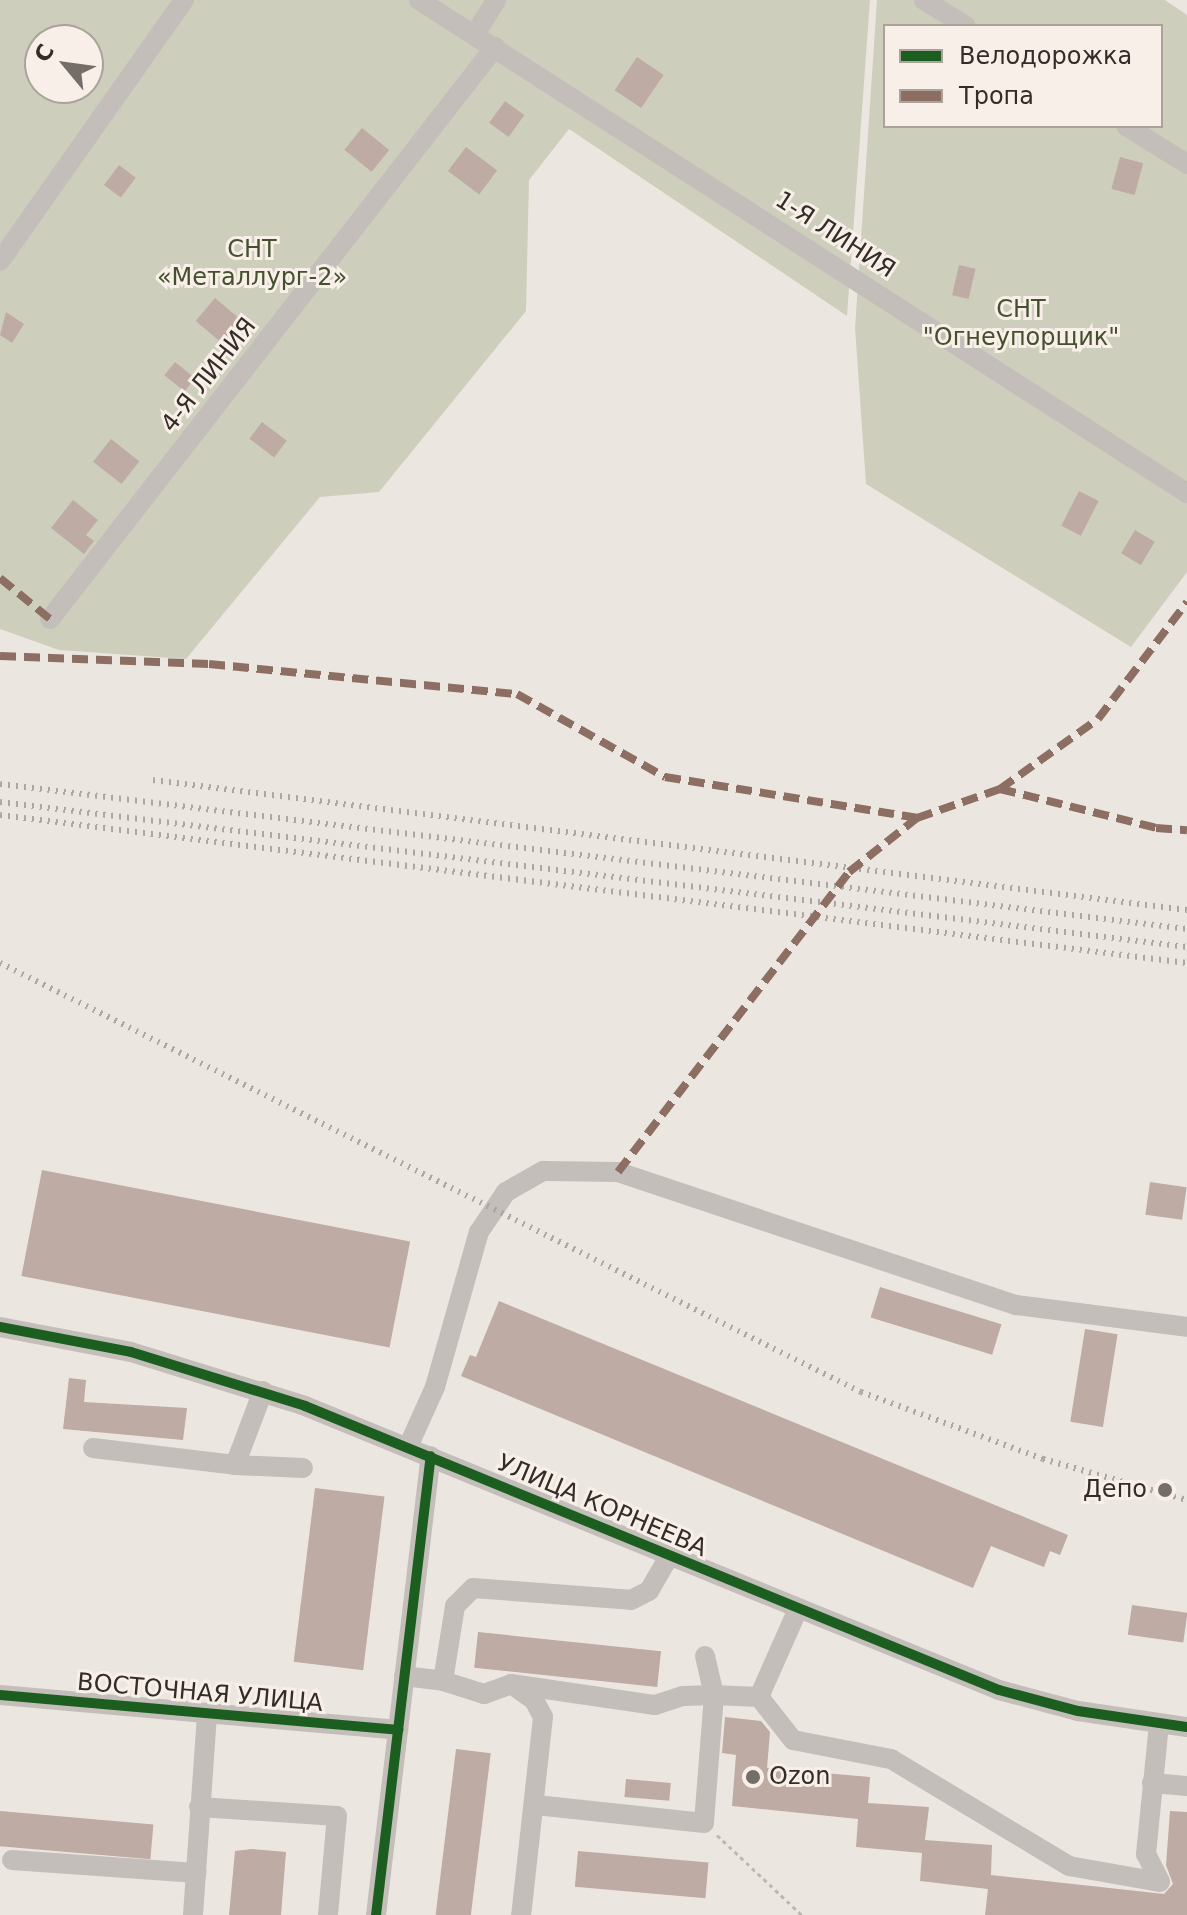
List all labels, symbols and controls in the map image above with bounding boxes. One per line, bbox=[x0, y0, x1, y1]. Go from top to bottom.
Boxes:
north arrow bbox=[24, 24, 104, 104]
legend bbox=[883, 24, 1163, 128]
text: С bbox=[29, 40, 59, 66]
text: Велодорожка bbox=[959, 42, 1132, 70]
text: Тропа bbox=[959, 82, 1034, 110]
street label: 1-Я ЛИНИЯ bbox=[770, 186, 900, 284]
park label: СНТ «Металлург-2» bbox=[157, 236, 347, 292]
park label: СНТ "Огнеупорщик" bbox=[923, 296, 1119, 352]
street label: 4-Я ЛИНИЯ bbox=[156, 312, 262, 438]
street label: УЛИЦА КОРНЕЕВА bbox=[493, 1449, 711, 1563]
place label: Депо bbox=[1083, 1476, 1147, 1504]
marker: Депо bbox=[1154, 1479, 1176, 1501]
street label: ВОСТОЧНАЯ УЛИЦА bbox=[76, 1668, 324, 1718]
place label: Ozon bbox=[769, 1763, 830, 1791]
marker: Ozon bbox=[744, 1768, 762, 1786]

